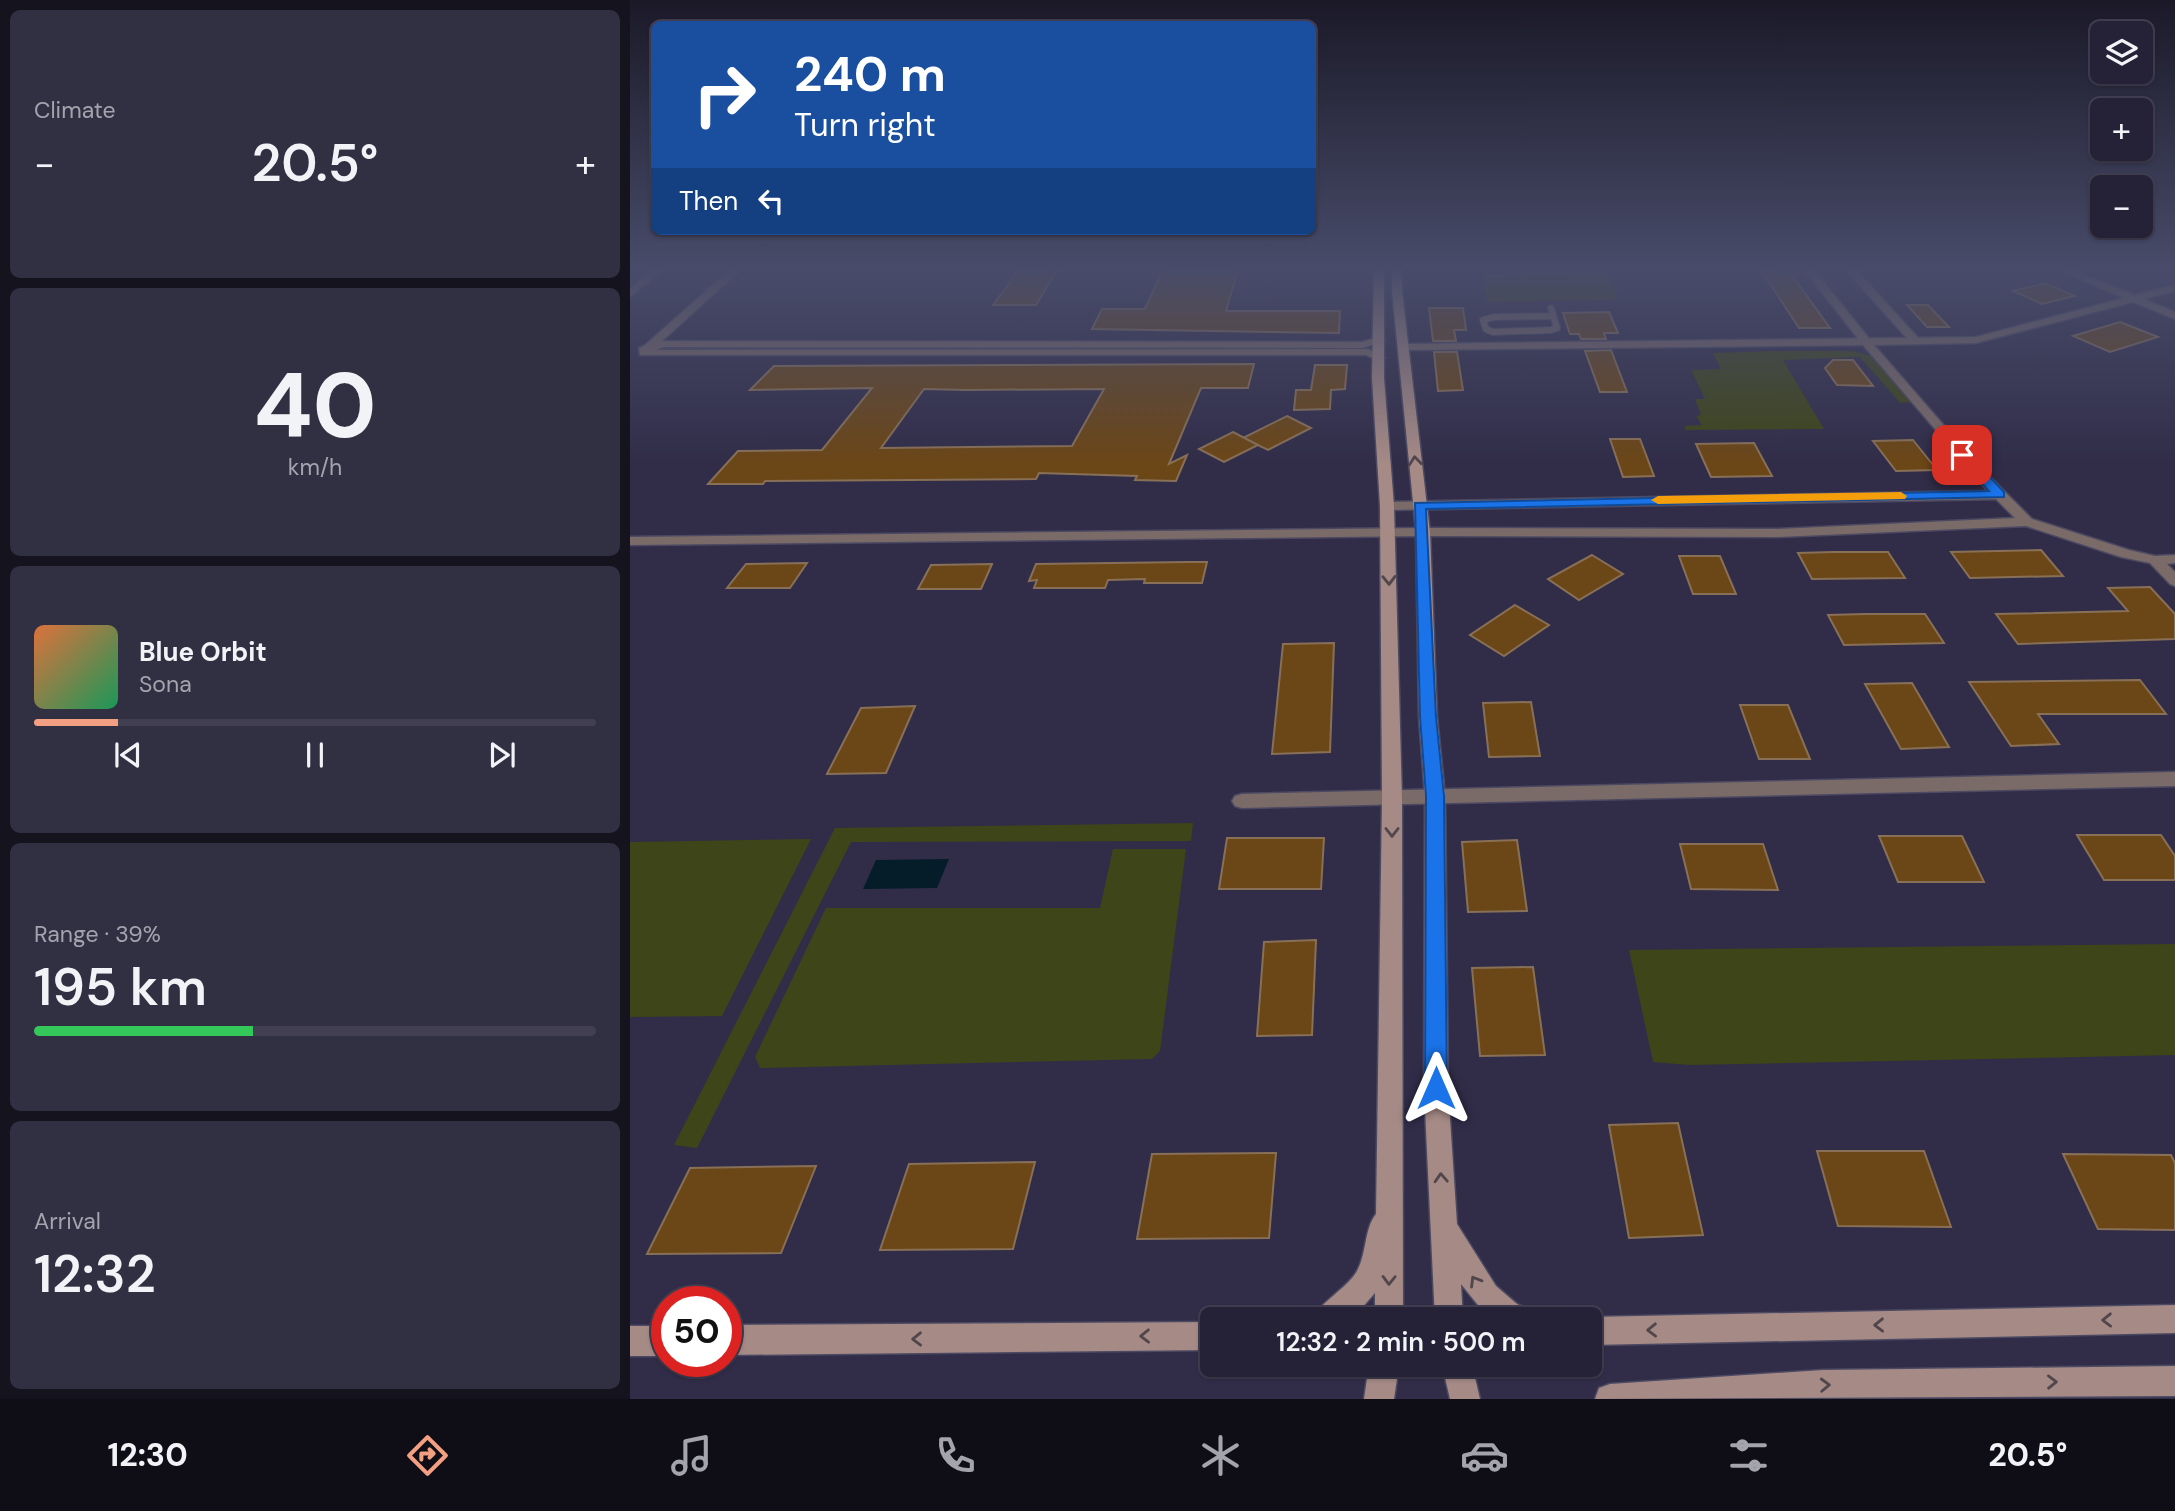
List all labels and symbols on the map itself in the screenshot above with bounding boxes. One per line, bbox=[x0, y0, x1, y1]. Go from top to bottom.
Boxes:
pin bbox=[1932, 425, 1992, 485]
one-way arrow bbox=[1408, 456, 1423, 467]
one-way arrow bbox=[1381, 575, 1397, 586]
one-way arrow bbox=[1384, 827, 1400, 838]
position arrow bbox=[1399, 1051, 1473, 1125]
one-way arrow bbox=[1434, 1172, 1449, 1183]
one-way arrow bbox=[1382, 1275, 1397, 1286]
one-way arrow bbox=[1470, 1275, 1483, 1288]
speed limit sign: 50 bbox=[651, 1286, 742, 1377]
one-way arrow bbox=[2101, 1312, 2112, 1328]
one-way arrow bbox=[1874, 1317, 1884, 1333]
one-way arrow bbox=[1646, 1322, 1657, 1337]
one-way arrow bbox=[1139, 1329, 1150, 1344]
one-way arrow bbox=[911, 1331, 922, 1346]
one-way arrow bbox=[2047, 1375, 2058, 1390]
one-way arrow bbox=[1820, 1377, 1831, 1393]

